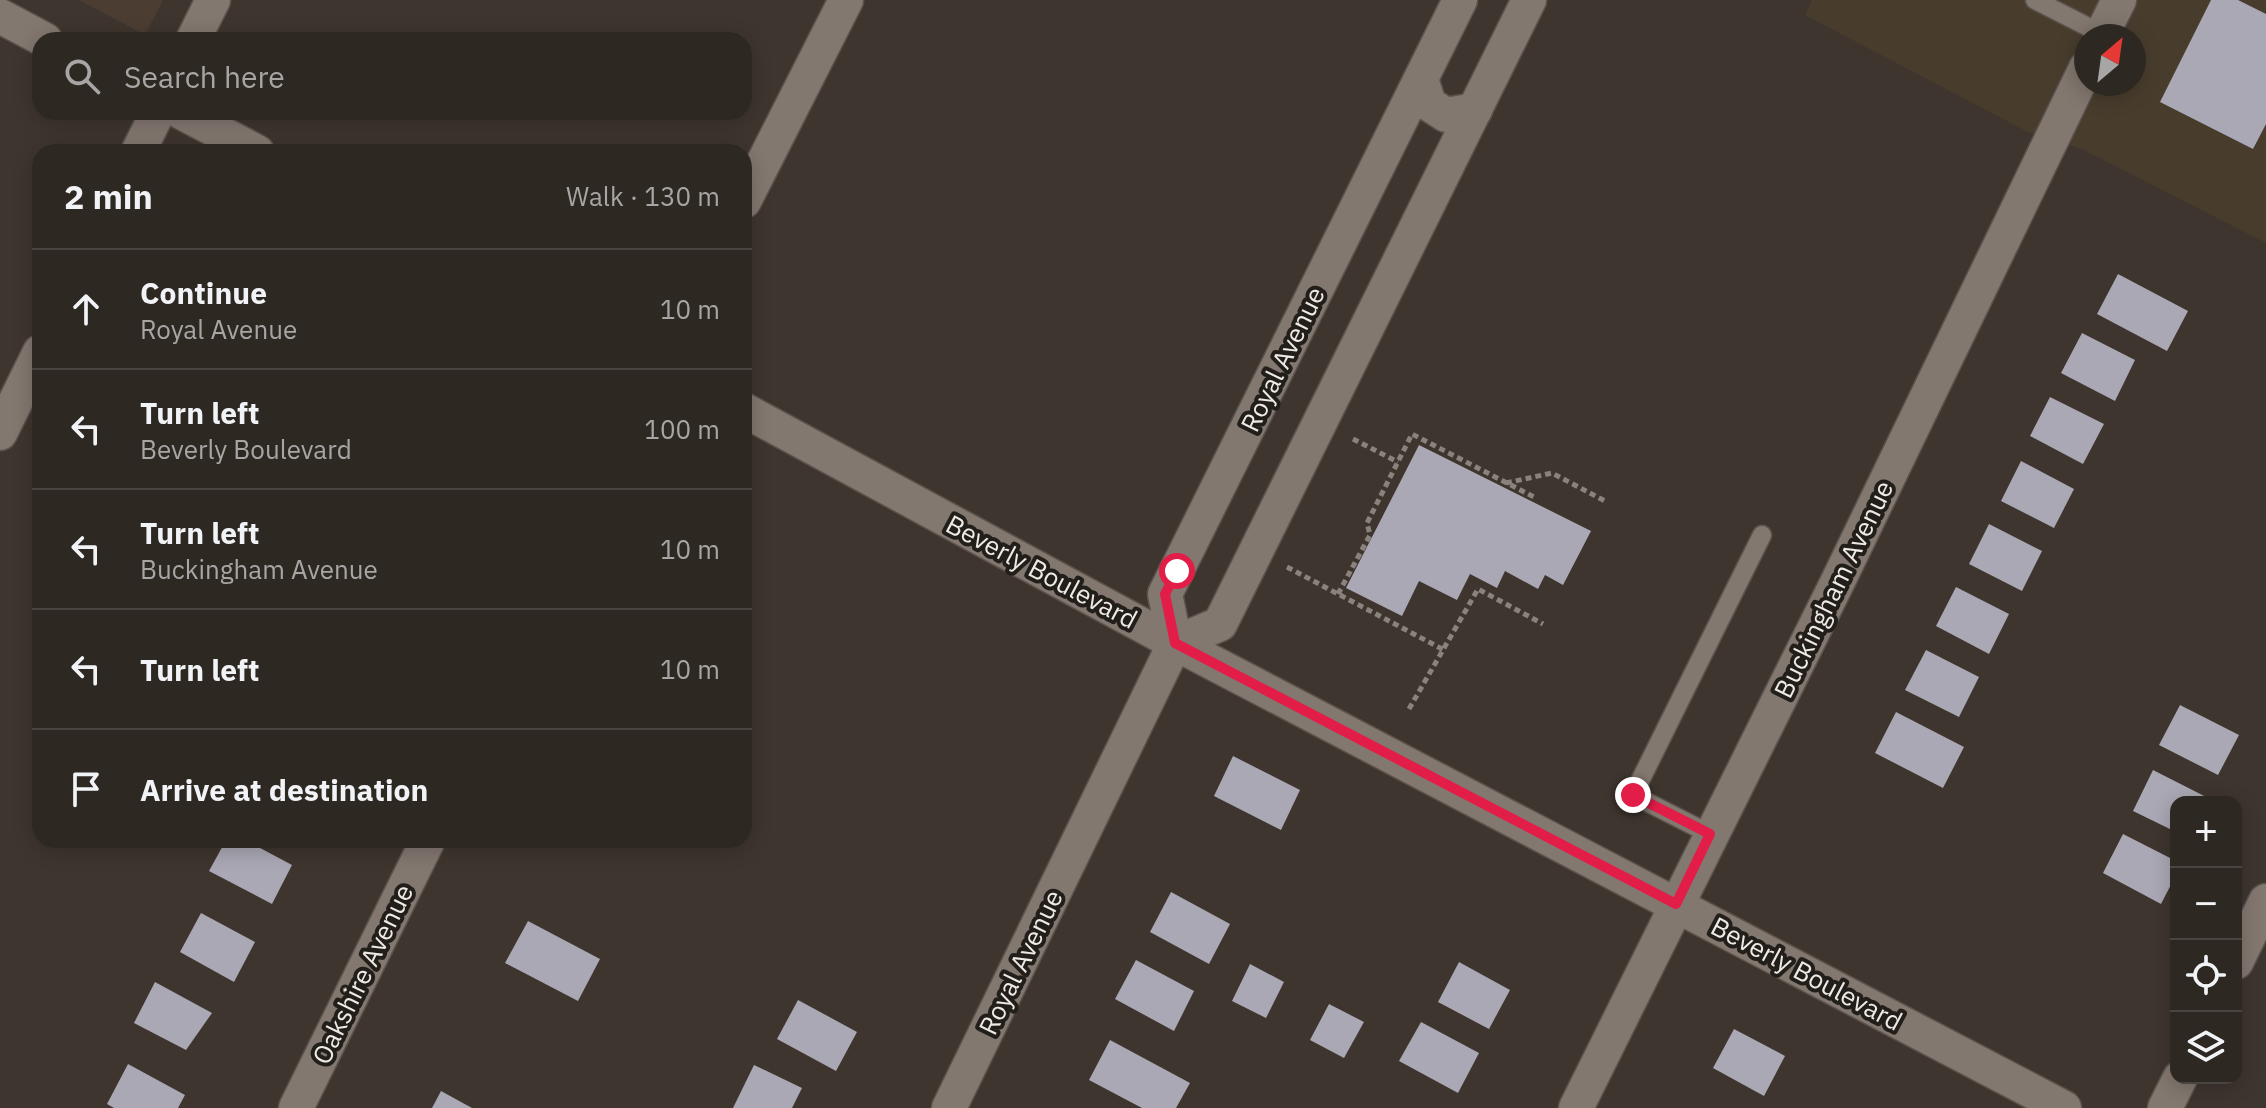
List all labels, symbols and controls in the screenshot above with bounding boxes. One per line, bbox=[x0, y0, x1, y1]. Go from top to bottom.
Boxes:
north arrow bbox=[2074, 24, 2146, 96]
search box bbox=[32, 32, 752, 120]
icon: search bbox=[60, 54, 104, 98]
text: Search here bbox=[124, 57, 285, 96]
text: 2 min bbox=[64, 174, 153, 218]
text: Walk · 130 m bbox=[566, 179, 720, 213]
text: Continue bbox=[140, 273, 267, 312]
street label: Royal Avenue bbox=[1232, 281, 1332, 437]
icon: ahead bbox=[64, 287, 108, 331]
text: 10 m bbox=[660, 292, 720, 326]
text: Royal Avenue bbox=[140, 312, 297, 346]
text: Turn left bbox=[140, 393, 259, 432]
icon: left bbox=[64, 407, 108, 451]
text: 100 m bbox=[644, 412, 720, 446]
text: Beverly Boulevard bbox=[140, 432, 352, 466]
street label: Buckingham Avenue bbox=[1766, 475, 1900, 703]
street label: Beverly Boulevard bbox=[941, 506, 1143, 636]
text: Turn left bbox=[140, 513, 259, 552]
icon: left bbox=[64, 527, 108, 571]
text: 10 m bbox=[660, 532, 720, 566]
text: Buckingham Avenue bbox=[140, 552, 378, 586]
route start bbox=[1159, 553, 1195, 589]
icon: left bbox=[64, 647, 108, 691]
text: Turn left bbox=[140, 650, 259, 689]
text: 10 m bbox=[660, 652, 720, 686]
icon: arrive bbox=[64, 767, 108, 811]
text: Arrive at destination bbox=[140, 770, 428, 809]
route end bbox=[1615, 777, 1651, 813]
map controls bbox=[2170, 796, 2242, 1084]
button: + bbox=[2170, 796, 2242, 868]
button: − bbox=[2170, 868, 2242, 940]
street label: Oakshire Avenue bbox=[304, 878, 420, 1070]
street label: Royal Avenue bbox=[970, 884, 1070, 1040]
street label: Beverly Boulevard bbox=[1706, 908, 1908, 1038]
button: locate bbox=[2170, 940, 2242, 1012]
button: layers bbox=[2170, 1012, 2242, 1084]

